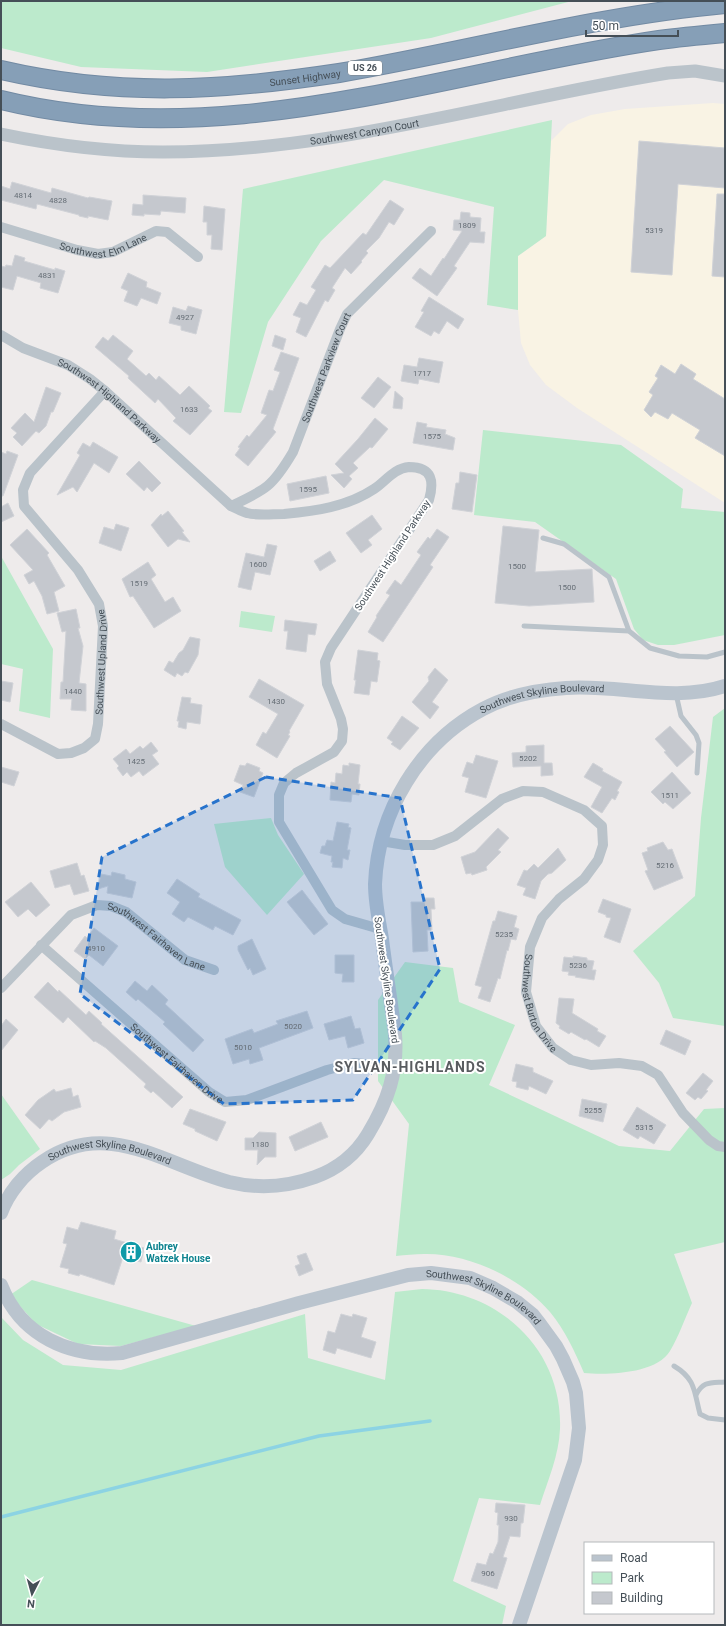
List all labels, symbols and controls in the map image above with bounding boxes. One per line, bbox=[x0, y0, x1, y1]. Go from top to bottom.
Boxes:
scale bar bbox=[586, 12, 678, 38]
text: 50 m bbox=[592, 19, 619, 33]
road number: US 26 bbox=[348, 61, 382, 75]
street label: Sunset Highway bbox=[269, 68, 342, 88]
street label: Southwest Canyon Court bbox=[309, 117, 420, 147]
house number: 4814 bbox=[14, 191, 32, 200]
house number: 4828 bbox=[49, 196, 67, 205]
house number: 1809 bbox=[458, 221, 476, 230]
house number: 5319 bbox=[645, 226, 663, 235]
street label: Southwest Elm Lane bbox=[58, 231, 148, 260]
house number: 4831 bbox=[38, 271, 56, 280]
street label: Southwest Parkview Court bbox=[300, 311, 353, 424]
house number: 4927 bbox=[176, 313, 194, 322]
street label: Southwest Highland Parkway bbox=[56, 357, 163, 445]
house number: 1717 bbox=[413, 369, 431, 378]
house number: 1633 bbox=[180, 405, 198, 414]
house number: 1575 bbox=[423, 432, 441, 441]
house number: 1595 bbox=[299, 485, 317, 494]
street label: Southwest Highland Parkway bbox=[353, 498, 432, 613]
house number: 1600 bbox=[249, 560, 267, 569]
house number: 1500 bbox=[508, 562, 526, 571]
house number: 1519 bbox=[130, 579, 148, 588]
house number: 1500 bbox=[558, 583, 576, 592]
street label: Southwest Upland Drive bbox=[93, 608, 109, 715]
street label: Southwest Skyline Boulevard bbox=[478, 682, 605, 716]
house number: 1440 bbox=[64, 687, 82, 696]
house number: 1430 bbox=[267, 697, 285, 706]
house number: 5202 bbox=[519, 754, 537, 763]
house number: 1425 bbox=[127, 757, 145, 766]
house number: 1511 bbox=[661, 791, 679, 800]
house number: 5216 bbox=[656, 861, 674, 870]
street label: Southwest Fairhaven Lane bbox=[107, 901, 207, 973]
street label: Southwest Skyline Boulevard bbox=[372, 916, 401, 1044]
house number: 5235 bbox=[495, 930, 513, 939]
house number: 4910 bbox=[87, 944, 105, 953]
street label: Southwest Burton Drive bbox=[520, 954, 558, 1055]
house number: 5236 bbox=[569, 961, 587, 970]
street label: Southwest Fairhaven Drive bbox=[128, 1021, 225, 1105]
house number: 5020 bbox=[284, 1022, 302, 1031]
house number: 5010 bbox=[234, 1043, 252, 1052]
district label: SYLVAN-HIGHLANDS bbox=[334, 1059, 486, 1075]
house number: 5255 bbox=[584, 1106, 602, 1115]
house number: 5315 bbox=[635, 1123, 653, 1132]
street label: Southwest Skyline Boulevard bbox=[46, 1138, 173, 1167]
house number: 1180 bbox=[251, 1140, 269, 1149]
building icon: Aubrey Watzek House bbox=[118, 1239, 144, 1265]
place label: Aubrey Watzek House bbox=[146, 1241, 211, 1264]
street label: Southwest Skyline Boulevard bbox=[426, 1268, 543, 1327]
house number: 930 bbox=[504, 1514, 518, 1523]
legend bbox=[584, 1542, 714, 1614]
text: Road bbox=[620, 1551, 648, 1565]
house number: 906 bbox=[481, 1569, 495, 1578]
text: Park bbox=[620, 1571, 645, 1585]
north arrow bbox=[12, 1574, 52, 1614]
text: Building bbox=[620, 1591, 663, 1605]
text: N bbox=[26, 1597, 36, 1610]

